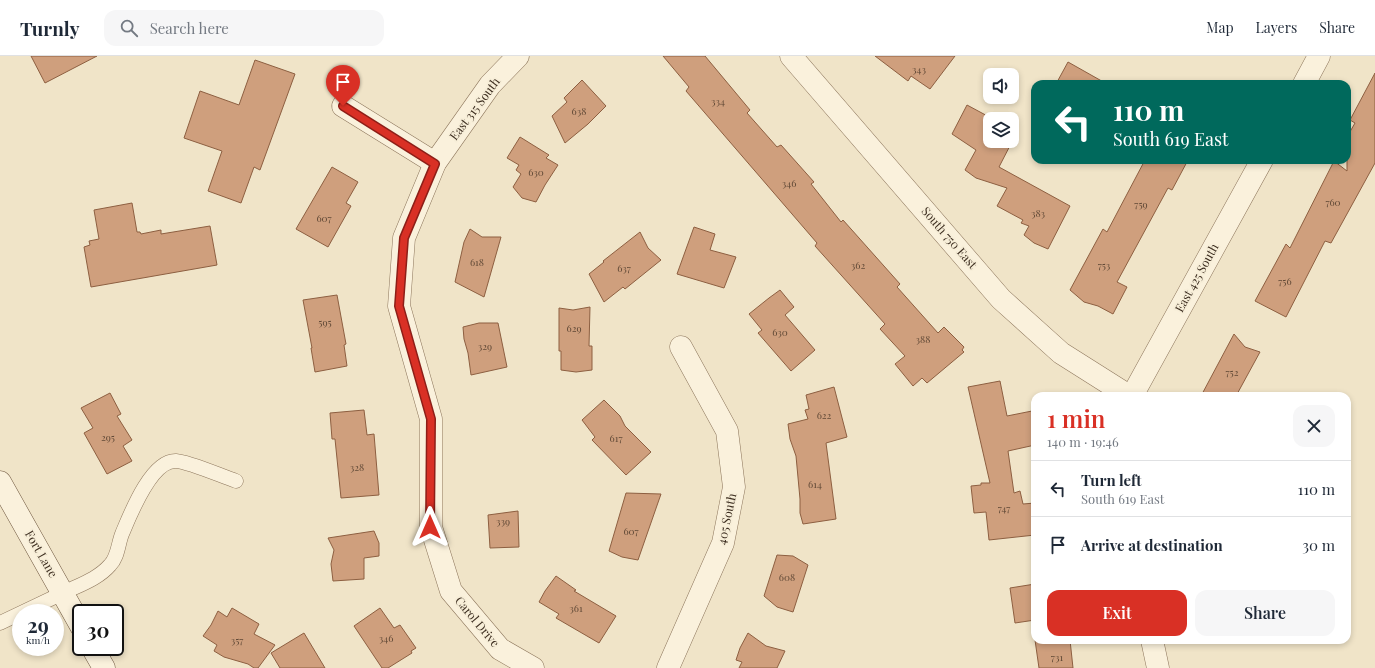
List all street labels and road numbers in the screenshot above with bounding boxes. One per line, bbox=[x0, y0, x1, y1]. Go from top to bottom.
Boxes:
street label: East 315 South bbox=[445, 74, 503, 143]
street label: South 750 East bbox=[918, 203, 982, 272]
street label: East 425 South bbox=[1171, 240, 1222, 315]
street label: 405 South bbox=[713, 492, 739, 546]
street label: Fort Lane bbox=[22, 527, 62, 580]
street label: Carol Drive bbox=[452, 593, 504, 650]

